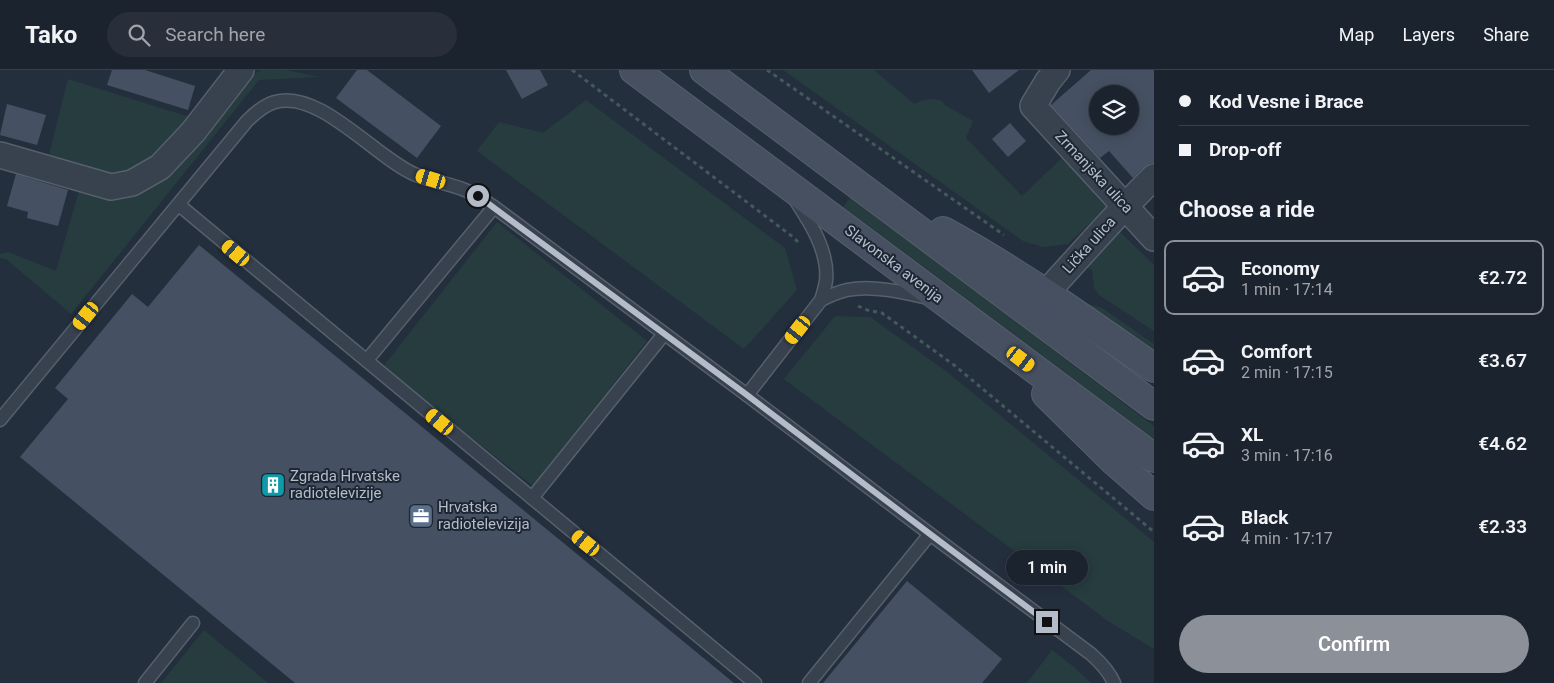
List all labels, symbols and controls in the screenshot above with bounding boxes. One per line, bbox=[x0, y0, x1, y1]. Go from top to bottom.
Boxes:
search box bbox=[107, 12, 457, 57]
text: Tako bbox=[25, 21, 77, 49]
icon: search bbox=[125, 21, 153, 49]
text: Search here bbox=[165, 23, 265, 46]
text: Map bbox=[1339, 24, 1374, 45]
text: Layers bbox=[1402, 24, 1455, 45]
text: Share bbox=[1483, 24, 1529, 45]
map controls bbox=[1089, 85, 1139, 135]
button: layers bbox=[1089, 85, 1139, 135]
text: Kod Vesne i Brace bbox=[1209, 90, 1363, 113]
street label: Zrmanjska ulica bbox=[1051, 127, 1137, 217]
text: Drop-off bbox=[1209, 138, 1281, 161]
car bbox=[414, 167, 447, 191]
route start bbox=[467, 185, 489, 207]
text: Choose a ride bbox=[1179, 197, 1315, 222]
street label: Lička ulica bbox=[1059, 213, 1119, 277]
street label: Slavonska avenija bbox=[841, 221, 947, 307]
car bbox=[219, 238, 252, 268]
icon: car bbox=[1181, 255, 1226, 300]
text: Economy bbox=[1241, 257, 1320, 280]
text: €2.72 bbox=[1478, 266, 1527, 289]
text: 1 min · 17:14 bbox=[1241, 280, 1333, 299]
car bbox=[70, 300, 101, 332]
car bbox=[782, 314, 813, 346]
icon: car bbox=[1181, 338, 1226, 383]
text: Comfort bbox=[1241, 340, 1312, 363]
car bbox=[1004, 344, 1037, 374]
text: €3.67 bbox=[1478, 349, 1527, 372]
text: 2 min · 17:15 bbox=[1241, 363, 1333, 382]
car bbox=[423, 407, 456, 437]
icon: car bbox=[1181, 421, 1226, 466]
text: XL bbox=[1241, 423, 1263, 446]
text: €4.62 bbox=[1478, 432, 1527, 455]
text: 3 min · 17:16 bbox=[1241, 446, 1333, 465]
place label: Zgrada Hrvatske radiotelevizije bbox=[290, 467, 400, 502]
building icon: Zgrada Hrvatske radiotelevizije bbox=[260, 472, 286, 498]
place label: Hrvatska radiotelevizija bbox=[438, 498, 530, 533]
office icon: Hrvatska radiotelevizija bbox=[408, 503, 434, 529]
icon: car bbox=[1181, 504, 1226, 549]
text: Black bbox=[1241, 506, 1288, 529]
text: €2.33 bbox=[1478, 515, 1527, 538]
car bbox=[569, 528, 602, 558]
text: 4 min · 17:17 bbox=[1241, 529, 1333, 548]
callout: 1 min bbox=[1006, 550, 1088, 584]
text: 1 min bbox=[1027, 558, 1067, 577]
route end bbox=[1036, 611, 1058, 633]
button: Confirm bbox=[1179, 615, 1529, 673]

